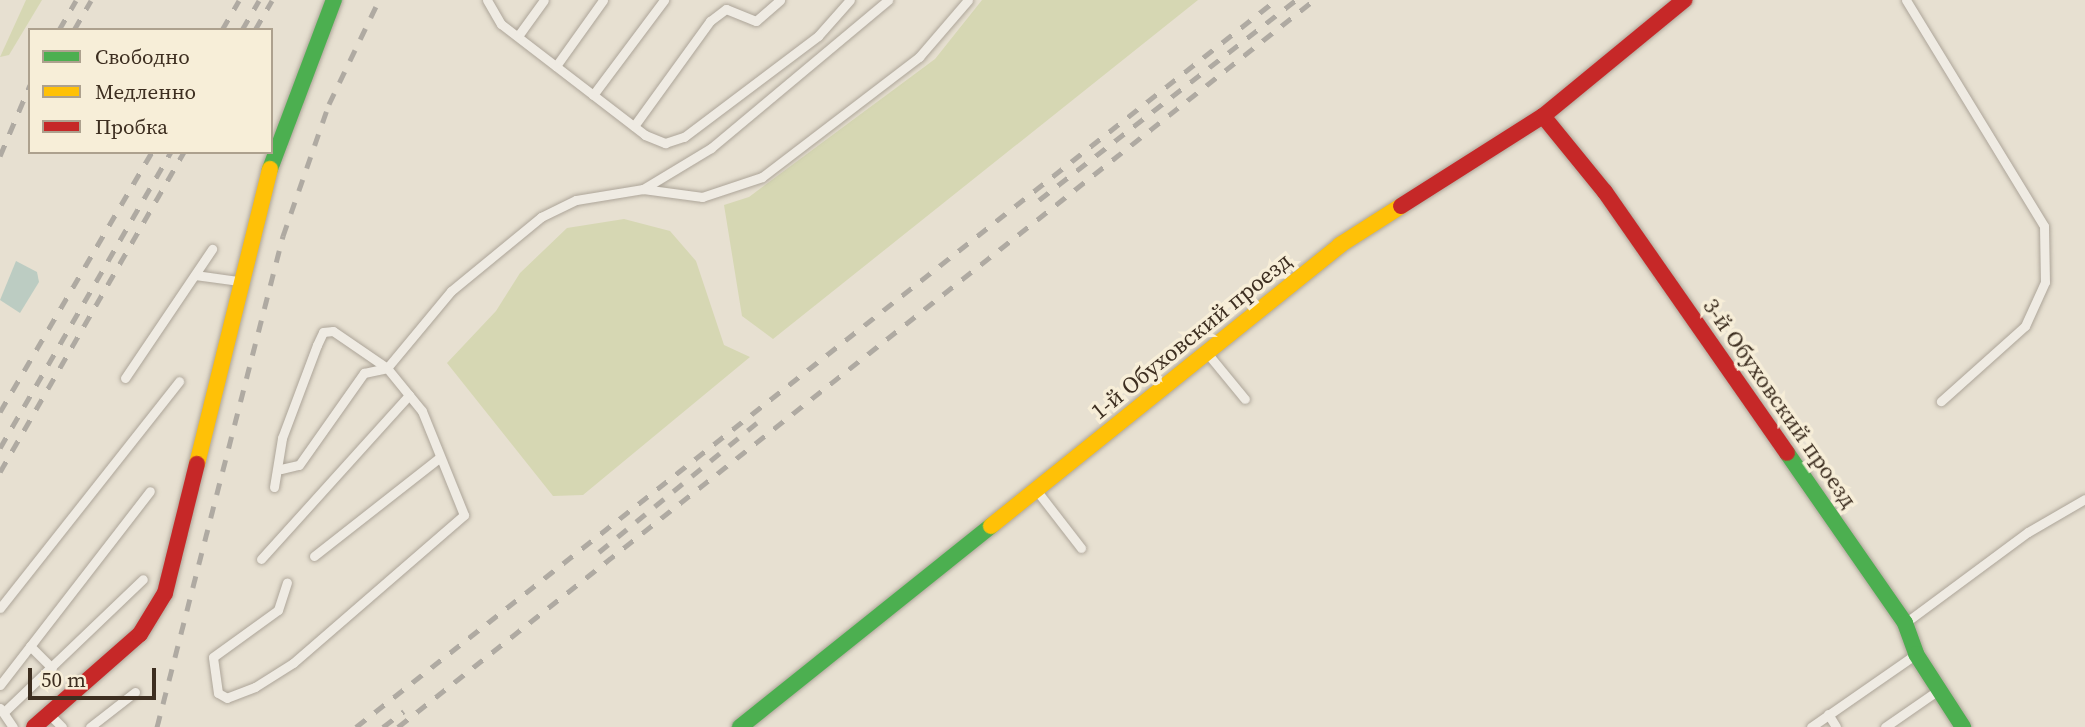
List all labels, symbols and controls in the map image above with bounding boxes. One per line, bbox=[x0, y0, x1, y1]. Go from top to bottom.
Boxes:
legend bbox=[28, 28, 273, 154]
text: Свободно bbox=[95, 42, 190, 71]
text: Медленно bbox=[95, 77, 196, 106]
text: Пробка bbox=[95, 112, 168, 141]
street label: 1-й Обуховский проезд bbox=[1085, 247, 1297, 425]
street label: 3-й Обуховский проезд bbox=[1697, 293, 1863, 513]
scale bar bbox=[32, 654, 159, 698]
text: 50 m bbox=[41, 665, 86, 694]

